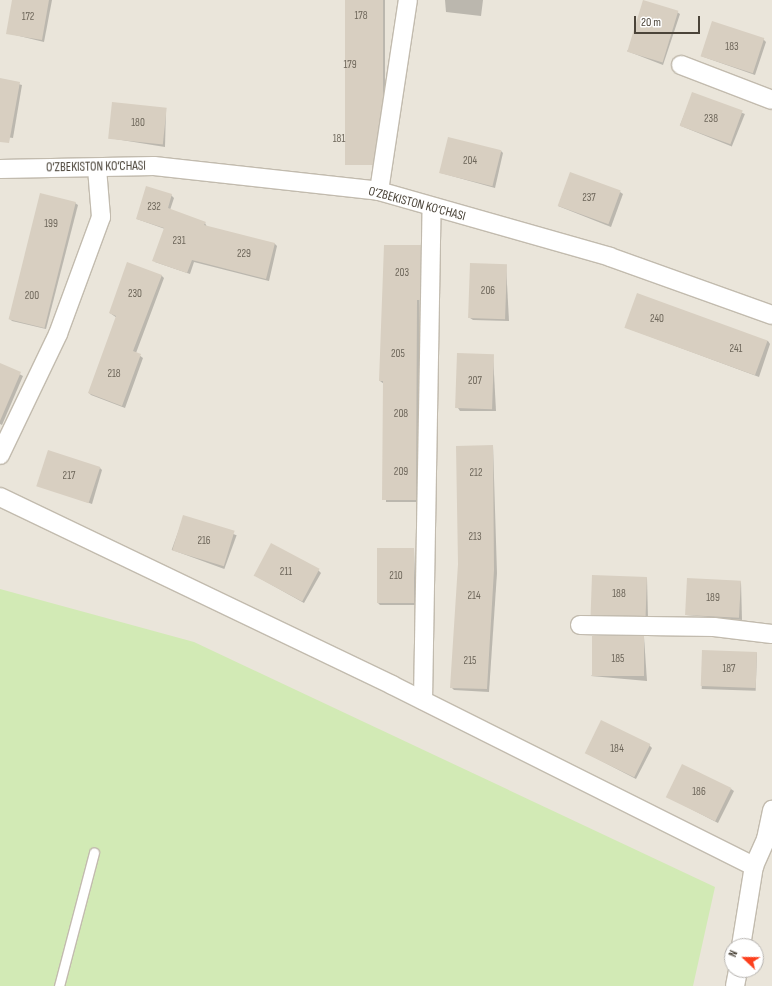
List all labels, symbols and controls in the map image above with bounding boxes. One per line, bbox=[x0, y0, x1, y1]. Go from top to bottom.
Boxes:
scale bar bbox=[636, 8, 702, 34]
house number: 178 bbox=[354, 9, 368, 23]
house number: 172 bbox=[22, 10, 34, 24]
text: 20 m bbox=[641, 15, 661, 30]
house number: 183 bbox=[725, 40, 739, 54]
house number: 179 bbox=[343, 58, 357, 72]
house number: 238 bbox=[704, 112, 718, 126]
house number: 180 bbox=[131, 116, 145, 130]
house number: 181 bbox=[333, 132, 345, 146]
house number: 204 bbox=[463, 154, 477, 168]
street label: O‘ZBEKISTON KO‘CHASI bbox=[46, 158, 146, 176]
street label: O‘ZBEKISTON KO‘CHASI bbox=[367, 184, 467, 224]
house number: 237 bbox=[582, 191, 596, 205]
house number: 232 bbox=[147, 200, 161, 214]
house number: 199 bbox=[44, 217, 58, 231]
house number: 231 bbox=[172, 234, 186, 248]
house number: 229 bbox=[237, 247, 251, 261]
house number: 203 bbox=[395, 266, 409, 280]
house number: 206 bbox=[481, 284, 495, 298]
house number: 230 bbox=[128, 287, 142, 301]
house number: 200 bbox=[25, 289, 39, 303]
house number: 240 bbox=[650, 312, 664, 326]
house number: 241 bbox=[730, 342, 742, 356]
house number: 205 bbox=[391, 347, 405, 361]
house number: 218 bbox=[107, 367, 121, 381]
house number: 207 bbox=[468, 374, 482, 388]
house number: 208 bbox=[394, 407, 408, 421]
house number: 209 bbox=[394, 465, 408, 479]
house number: 212 bbox=[469, 466, 483, 480]
house number: 217 bbox=[63, 469, 75, 483]
house number: 213 bbox=[468, 530, 482, 544]
house number: 216 bbox=[197, 534, 211, 548]
house number: 211 bbox=[280, 565, 292, 579]
house number: 210 bbox=[389, 569, 403, 583]
house number: 188 bbox=[612, 587, 626, 601]
house number: 214 bbox=[467, 589, 481, 603]
house number: 189 bbox=[706, 591, 720, 605]
house number: 185 bbox=[611, 652, 625, 666]
house number: 215 bbox=[464, 654, 476, 668]
house number: 187 bbox=[722, 662, 736, 676]
house number: 184 bbox=[610, 742, 624, 756]
house number: 186 bbox=[692, 785, 706, 799]
north arrow bbox=[724, 938, 764, 978]
text: N bbox=[726, 949, 740, 959]

